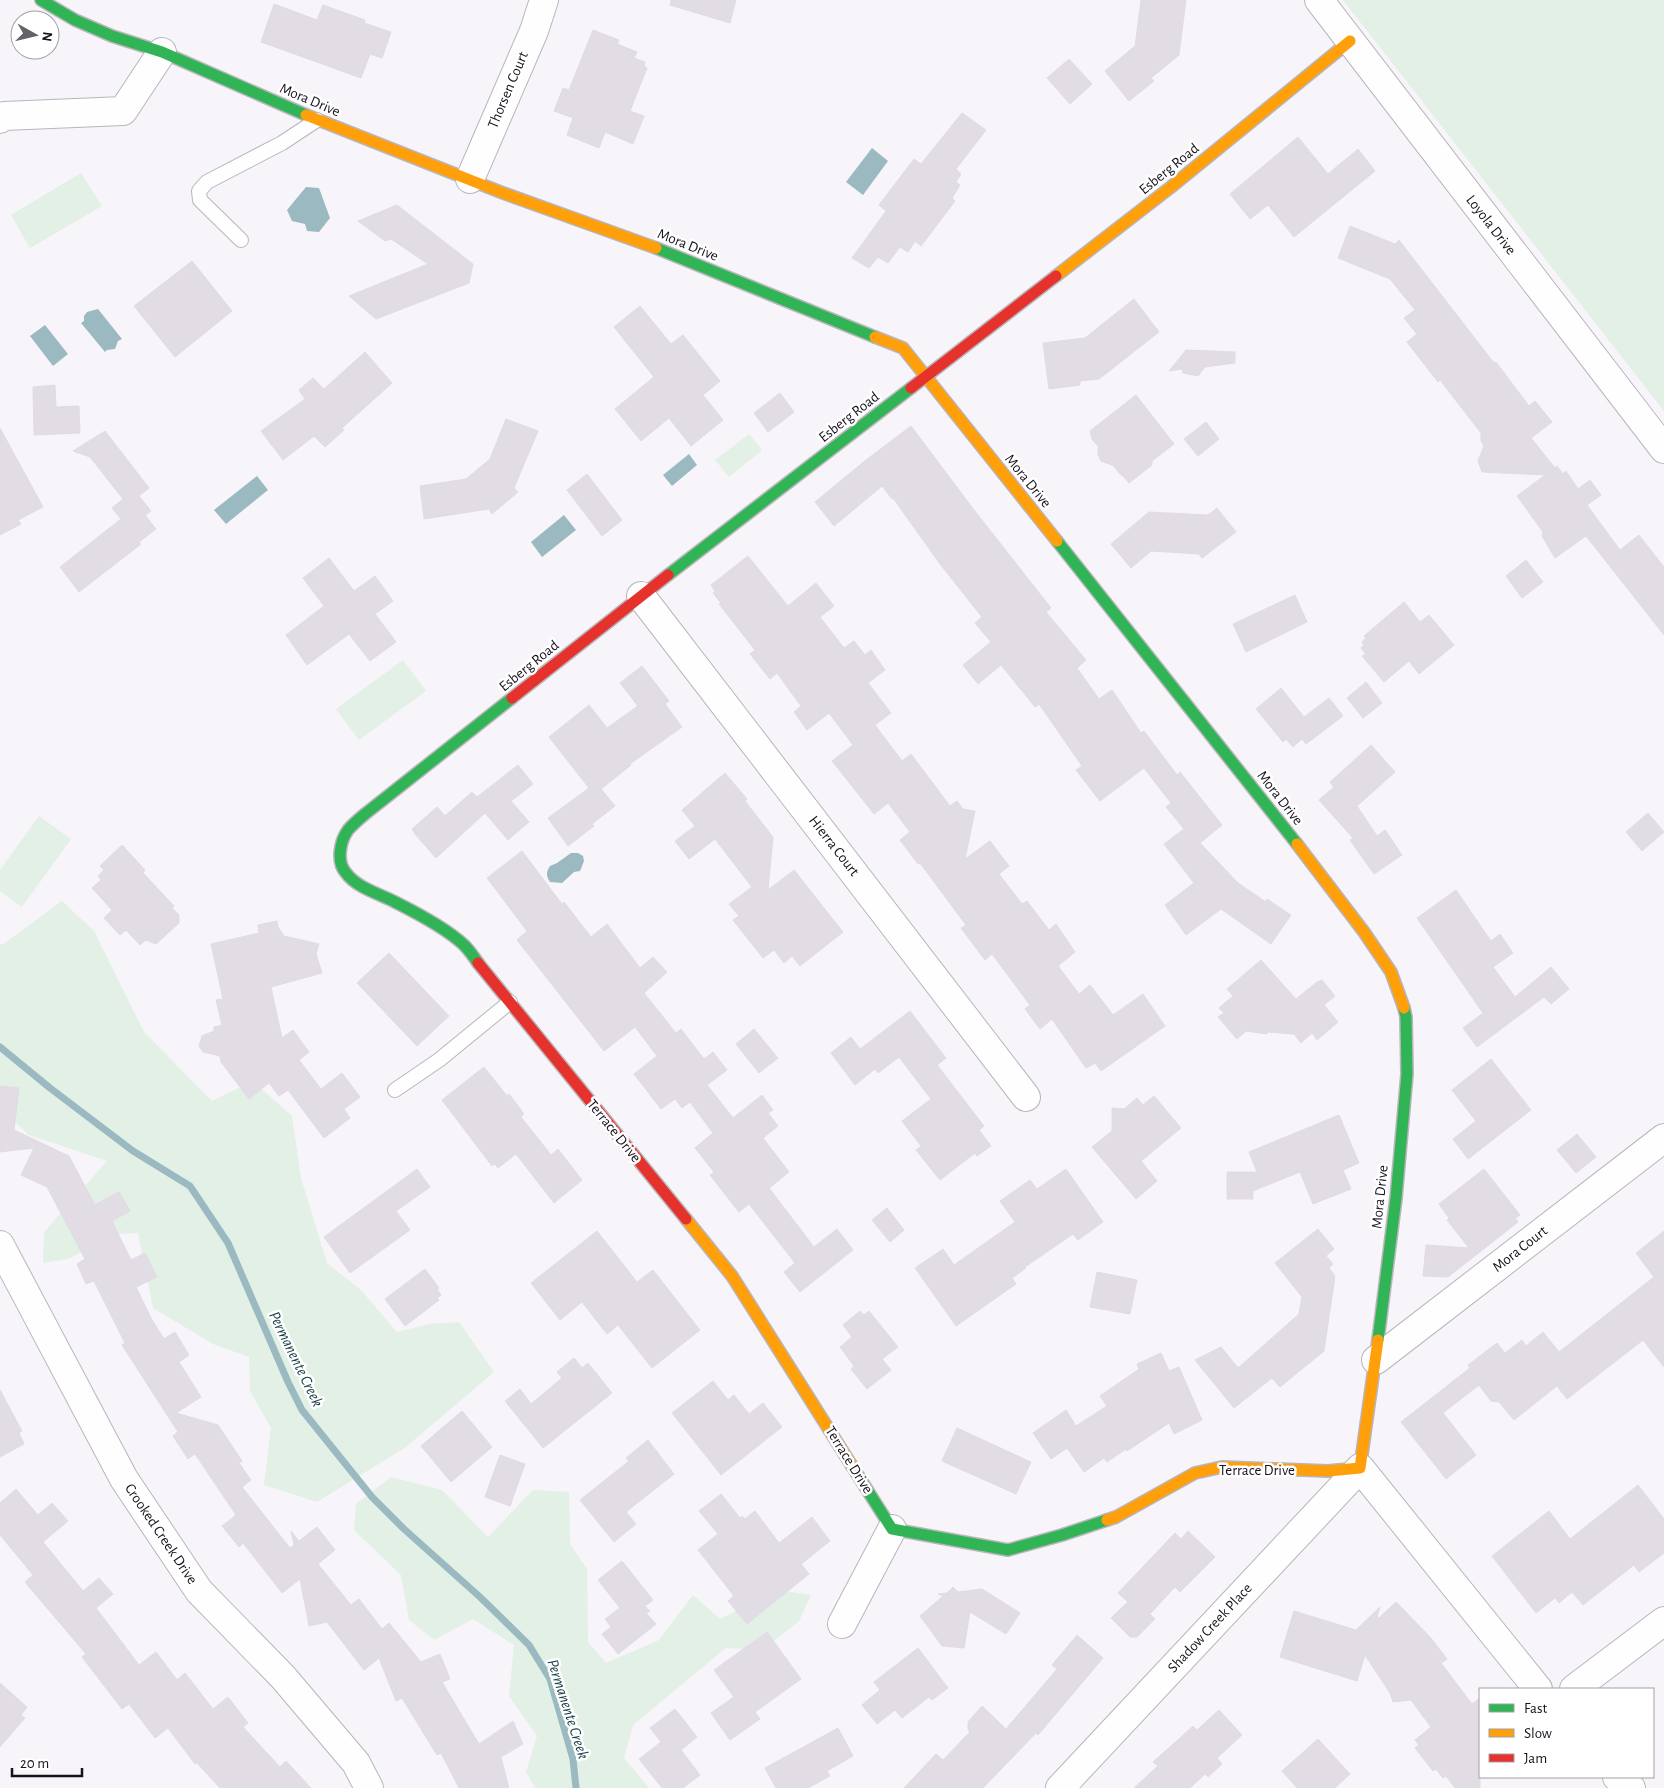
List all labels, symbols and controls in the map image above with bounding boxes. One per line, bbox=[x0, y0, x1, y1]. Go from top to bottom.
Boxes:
north arrow bbox=[10, 10, 60, 60]
text: N bbox=[39, 31, 54, 42]
street label: Thorsen Court bbox=[485, 49, 531, 131]
street label: Mora Drive bbox=[278, 81, 342, 119]
street label: Esberg Road bbox=[1136, 140, 1202, 197]
street label: Loyola Drive bbox=[1463, 192, 1519, 258]
street label: Mora Drive bbox=[655, 226, 721, 264]
street label: Esberg Road bbox=[816, 389, 882, 445]
street label: Mora Drive bbox=[1002, 451, 1054, 511]
street label: Esberg Road bbox=[496, 637, 562, 694]
street label: Mora Drive bbox=[1254, 768, 1306, 828]
street label: Hierra Court bbox=[806, 813, 862, 879]
street label: Terrace Drive bbox=[584, 1097, 644, 1165]
street label: Mora Drive bbox=[1369, 1164, 1391, 1230]
street label: Mora Court bbox=[1490, 1223, 1550, 1275]
water label: Permanente Creek bbox=[266, 1309, 326, 1409]
street label: Terrace Drive bbox=[822, 1424, 876, 1496]
street label: Terrace Drive bbox=[1219, 1463, 1295, 1478]
street label: Crooked Creek Drive bbox=[122, 1481, 200, 1587]
street label: Shadow Creek Place bbox=[1165, 1581, 1255, 1675]
water label: Permanente Creek bbox=[544, 1657, 592, 1761]
legend bbox=[1479, 1688, 1654, 1778]
text: Fast bbox=[1524, 1701, 1548, 1716]
text: Slow bbox=[1524, 1726, 1552, 1741]
scale bar bbox=[12, 1746, 82, 1778]
text: Jam bbox=[1524, 1751, 1547, 1766]
text: 20 m bbox=[20, 1756, 49, 1771]

